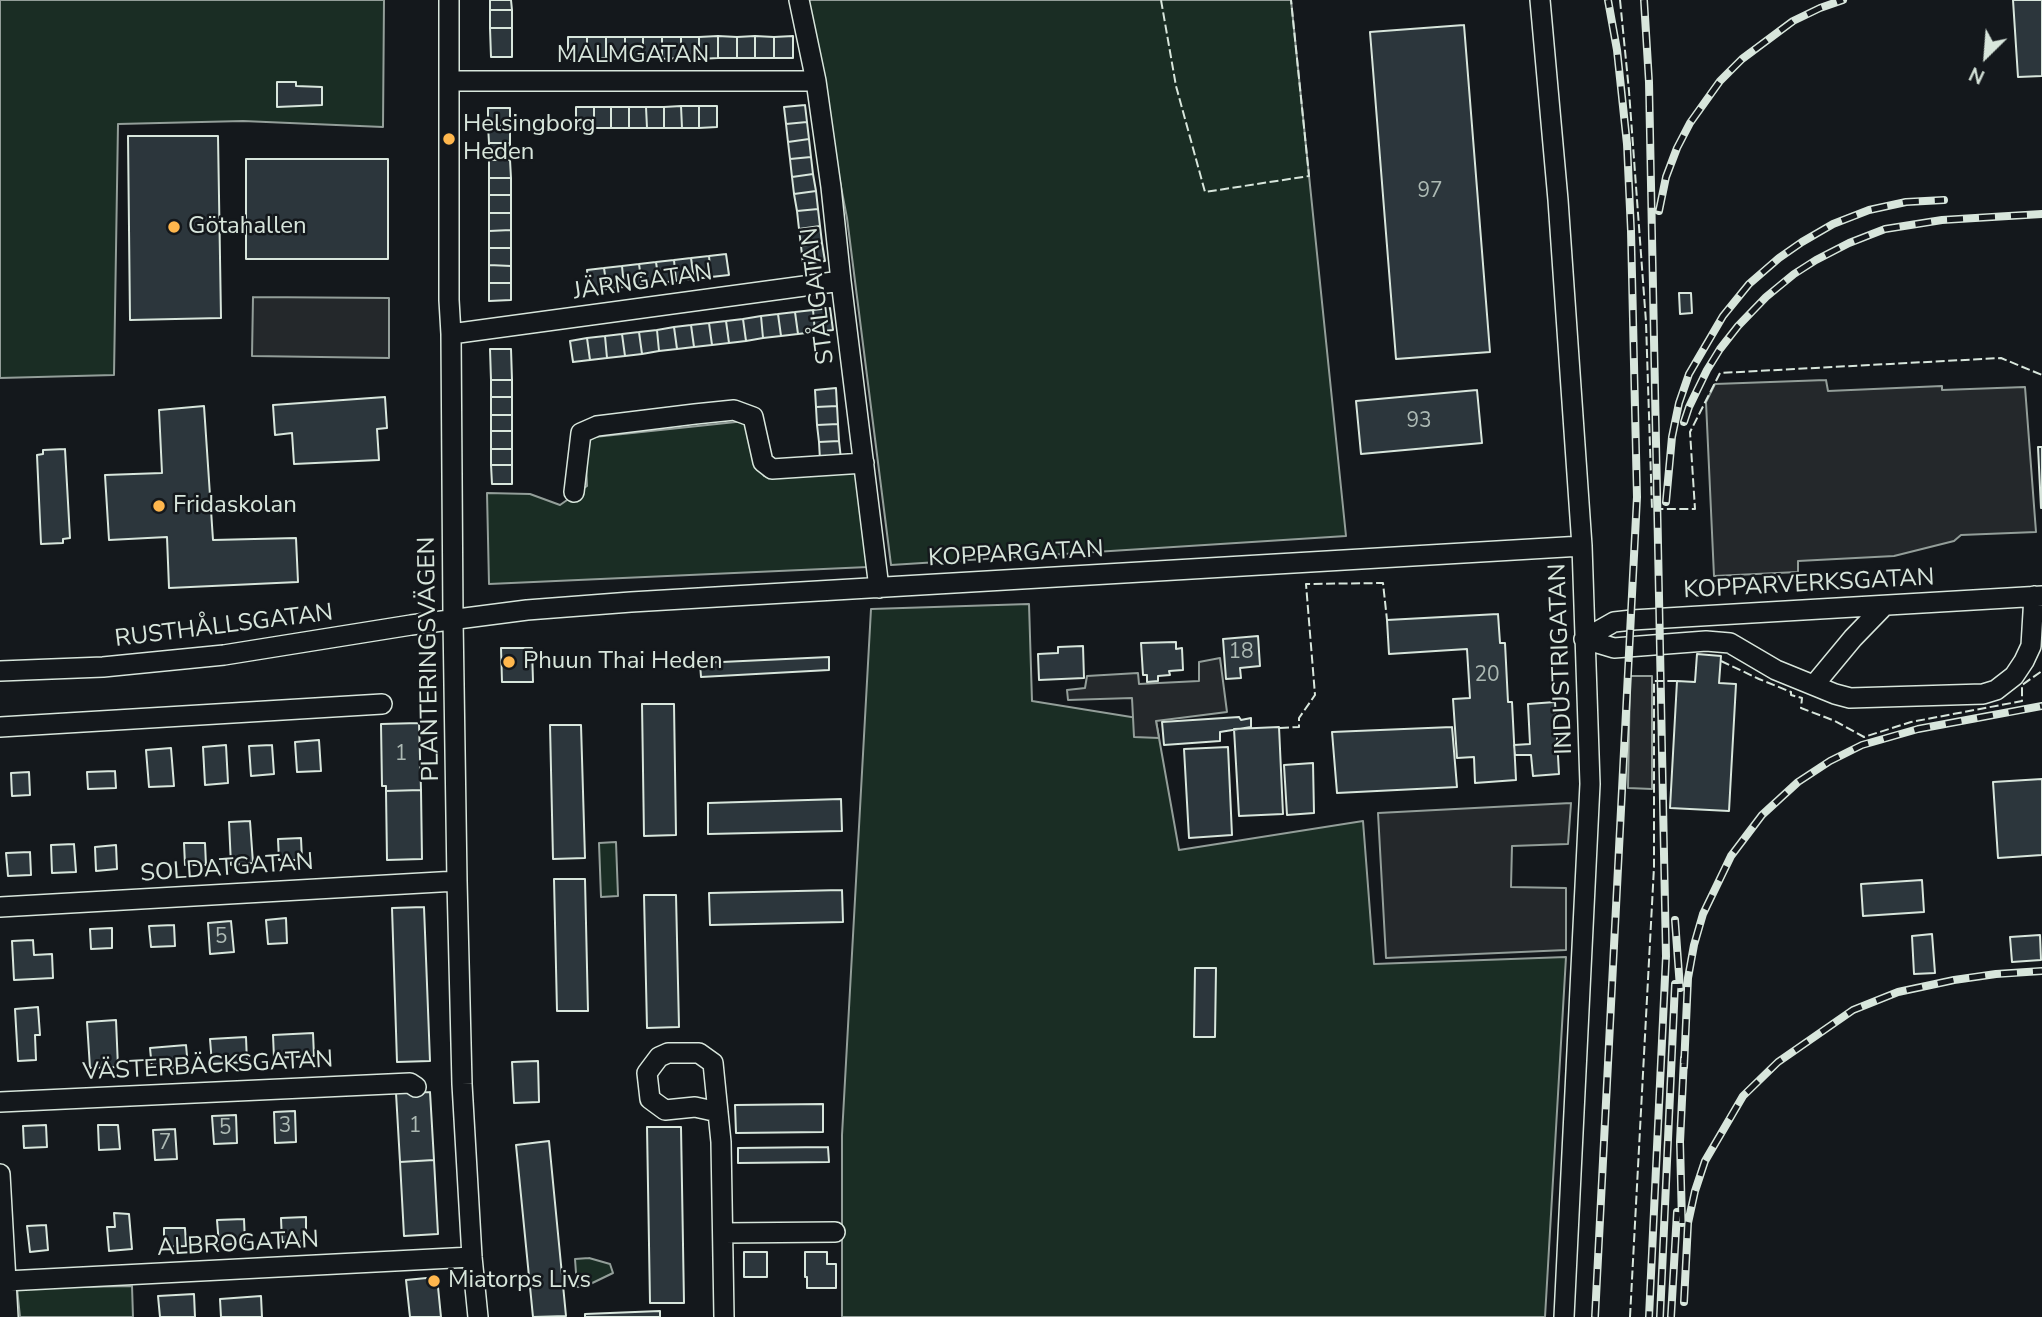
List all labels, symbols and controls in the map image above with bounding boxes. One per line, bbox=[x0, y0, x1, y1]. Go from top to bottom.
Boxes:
north arrow bbox=[1951, 21, 2021, 91]
street label: MALMGATAN bbox=[557, 42, 709, 70]
text: N bbox=[1965, 60, 1989, 90]
place label: Helsingborg Heden bbox=[463, 111, 596, 167]
marker: Helsingborg Heden bbox=[441, 131, 457, 147]
house number: 97 bbox=[1417, 179, 1443, 205]
place label: Götahallen bbox=[188, 213, 307, 241]
marker: Götahallen bbox=[166, 219, 182, 235]
street label: STÅLGATAN bbox=[796, 226, 842, 366]
street label: JÄRNGATAN bbox=[572, 259, 714, 307]
house number: 93 bbox=[1406, 409, 1432, 435]
place label: Fridaskolan bbox=[173, 492, 297, 520]
marker: Fridaskolan bbox=[151, 498, 167, 514]
street label: PLANTERINGSVÄGEN bbox=[413, 536, 447, 782]
street label: KOPPARGATAN bbox=[927, 536, 1105, 574]
street label: INDUSTRIGATAN bbox=[1544, 563, 1580, 755]
street label: KOPPARVERKSGATAN bbox=[1683, 564, 1935, 606]
street label: RUSTHÅLLSGATAN bbox=[113, 599, 335, 655]
house number: 18 bbox=[1228, 640, 1254, 666]
place label: Phuun Thai Heden bbox=[523, 648, 723, 676]
marker: Phuun Thai Heden bbox=[501, 654, 517, 670]
house number: 20 bbox=[1474, 663, 1500, 689]
house number: 1 bbox=[395, 742, 407, 768]
street label: SOLDATGATAN bbox=[139, 849, 315, 889]
house number: 5 bbox=[215, 925, 227, 951]
street label: VÄSTERBÄCKSGATAN bbox=[82, 1046, 334, 1088]
house number: 3 bbox=[279, 1114, 291, 1140]
house number: 1 bbox=[409, 1114, 421, 1140]
house number: 5 bbox=[219, 1116, 231, 1142]
house number: 7 bbox=[159, 1131, 171, 1157]
street label: ALBROGATAN bbox=[156, 1226, 320, 1264]
place label: Miatorps Livs bbox=[448, 1267, 591, 1295]
marker: Miatorps Livs bbox=[426, 1273, 442, 1289]

